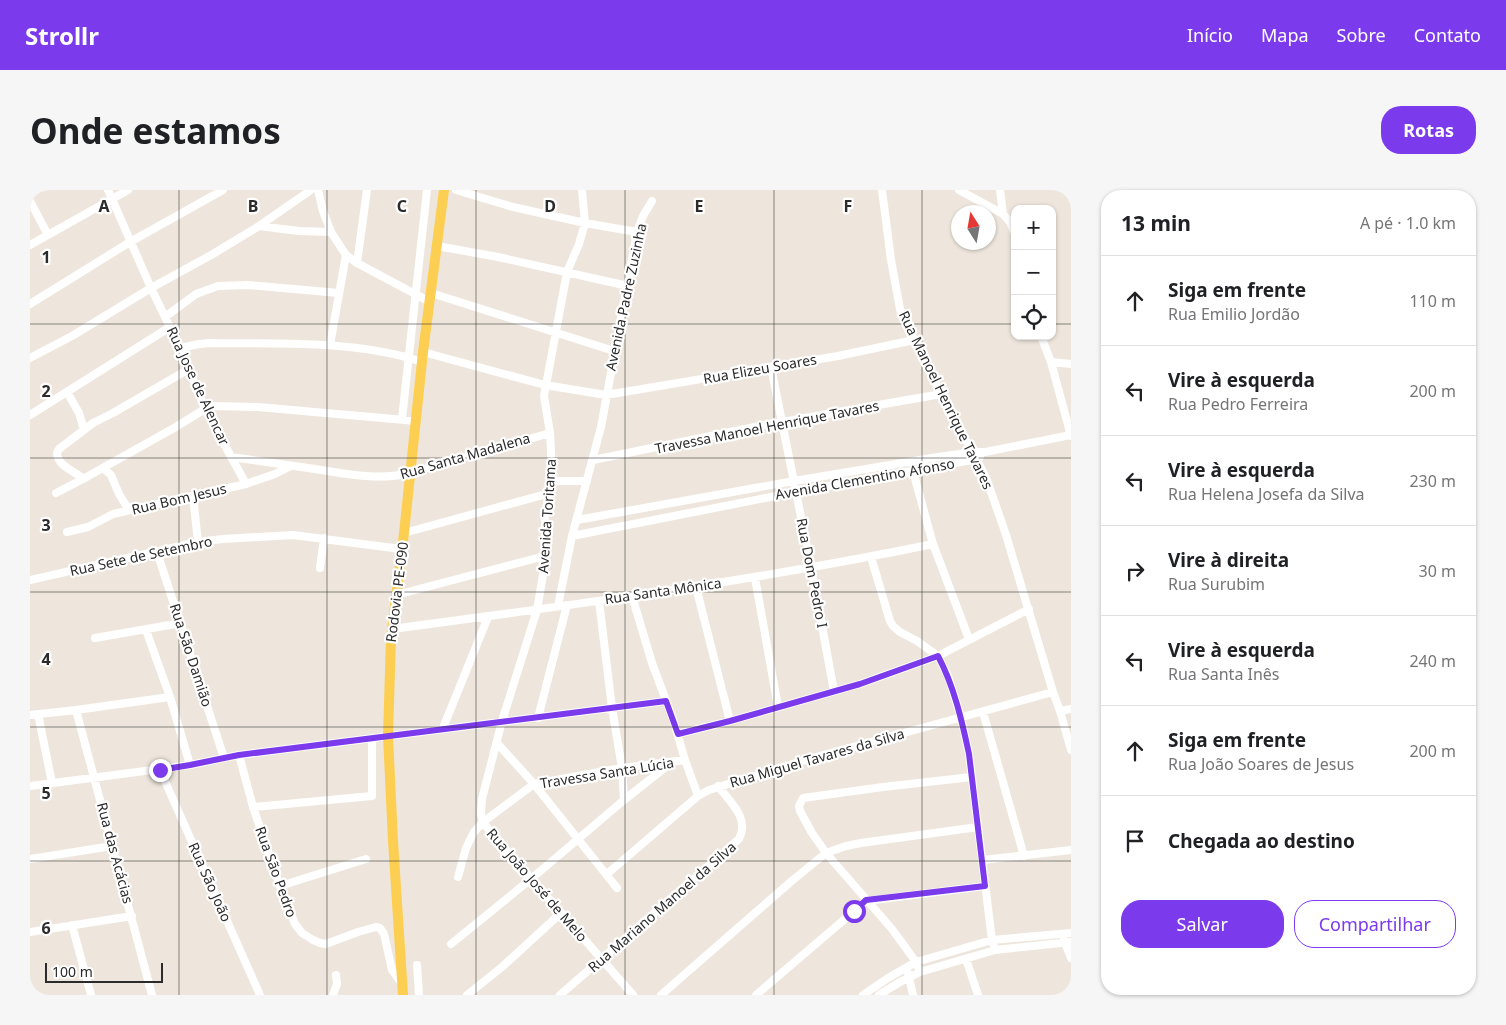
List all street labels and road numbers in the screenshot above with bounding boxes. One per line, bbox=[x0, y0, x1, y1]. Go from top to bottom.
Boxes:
street label: Avenida Padre Zuzinha bbox=[601, 221, 650, 372]
street label: Rua Manoel Henrique Tavares bbox=[895, 307, 998, 492]
street label: Rua Jose de Alencar bbox=[163, 323, 234, 448]
street label: Rua Elizeu Soares bbox=[702, 349, 818, 388]
street label: Travessa Manoel Henrique Tavares bbox=[653, 395, 881, 458]
street label: Rua Santa Madalena bbox=[398, 428, 532, 483]
street label: Avenida Clementino Afonso bbox=[774, 453, 956, 504]
street label: Avenida Toritama bbox=[533, 458, 560, 574]
street label: Rua Bom Jesus bbox=[130, 478, 229, 519]
street label: Rua Dom Pedro I bbox=[793, 516, 833, 630]
street label: Rua Sete de Setembro bbox=[68, 531, 214, 580]
street label: Rodovia PE-090 bbox=[381, 541, 412, 643]
street label: Rua Santa Mônica bbox=[603, 573, 722, 608]
street label: Rua São Damião bbox=[166, 601, 217, 709]
street label: Rua Miguel Tavares da Silva bbox=[727, 723, 906, 792]
street label: Travessa Santa Lúcia bbox=[539, 753, 675, 792]
street label: Rua das Acácias bbox=[93, 800, 138, 906]
street label: Rua São Pedro bbox=[251, 824, 302, 920]
street label: Rua João José de Melo bbox=[483, 824, 592, 945]
street label: Rua Mariano Manoel da Silva bbox=[584, 837, 740, 976]
street label: Rua São João bbox=[184, 839, 236, 925]

